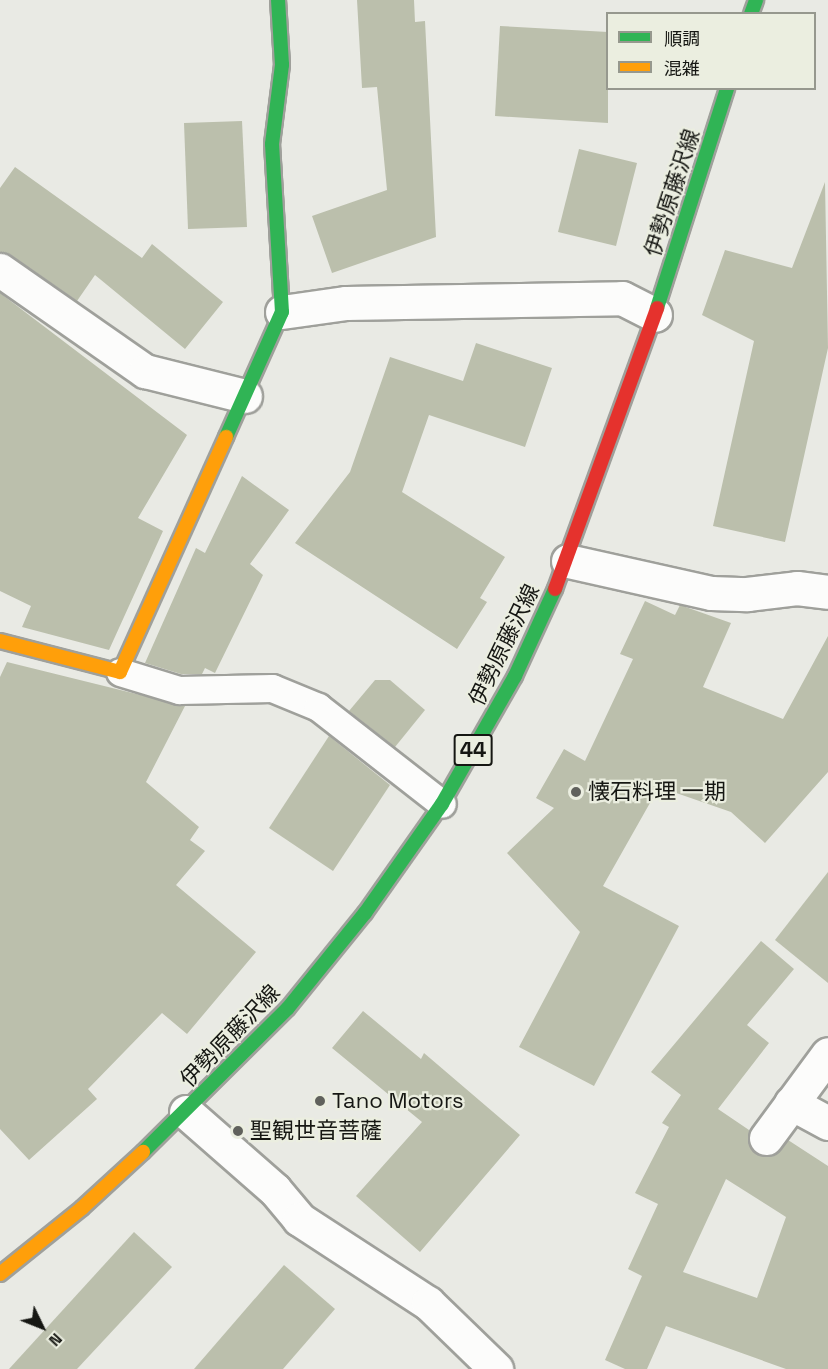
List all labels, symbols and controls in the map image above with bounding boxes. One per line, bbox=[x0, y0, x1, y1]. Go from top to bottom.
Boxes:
legend bbox=[606, 12, 816, 90]
text: 順調 bbox=[664, 27, 700, 50]
text: 混雑 bbox=[664, 57, 700, 80]
street label: 伊勢原藤沢線 bbox=[639, 126, 705, 260]
street label: 伊勢原藤沢線 bbox=[463, 580, 545, 710]
road number: 44 bbox=[454, 732, 492, 768]
place label: 懐石料理 一期 bbox=[588, 779, 726, 805]
marker: 懐石料理 一期 bbox=[569, 785, 583, 799]
street label: 伊勢原藤沢線 bbox=[175, 979, 285, 1093]
place label: Tano Motors bbox=[332, 1088, 464, 1114]
marker: Tano Motors bbox=[313, 1094, 327, 1108]
place label: 聖観世音菩薩 bbox=[250, 1118, 382, 1144]
marker: 聖観世音菩薩 bbox=[231, 1124, 245, 1138]
north arrow bbox=[12, 1297, 72, 1357]
text: N bbox=[44, 1329, 67, 1351]

